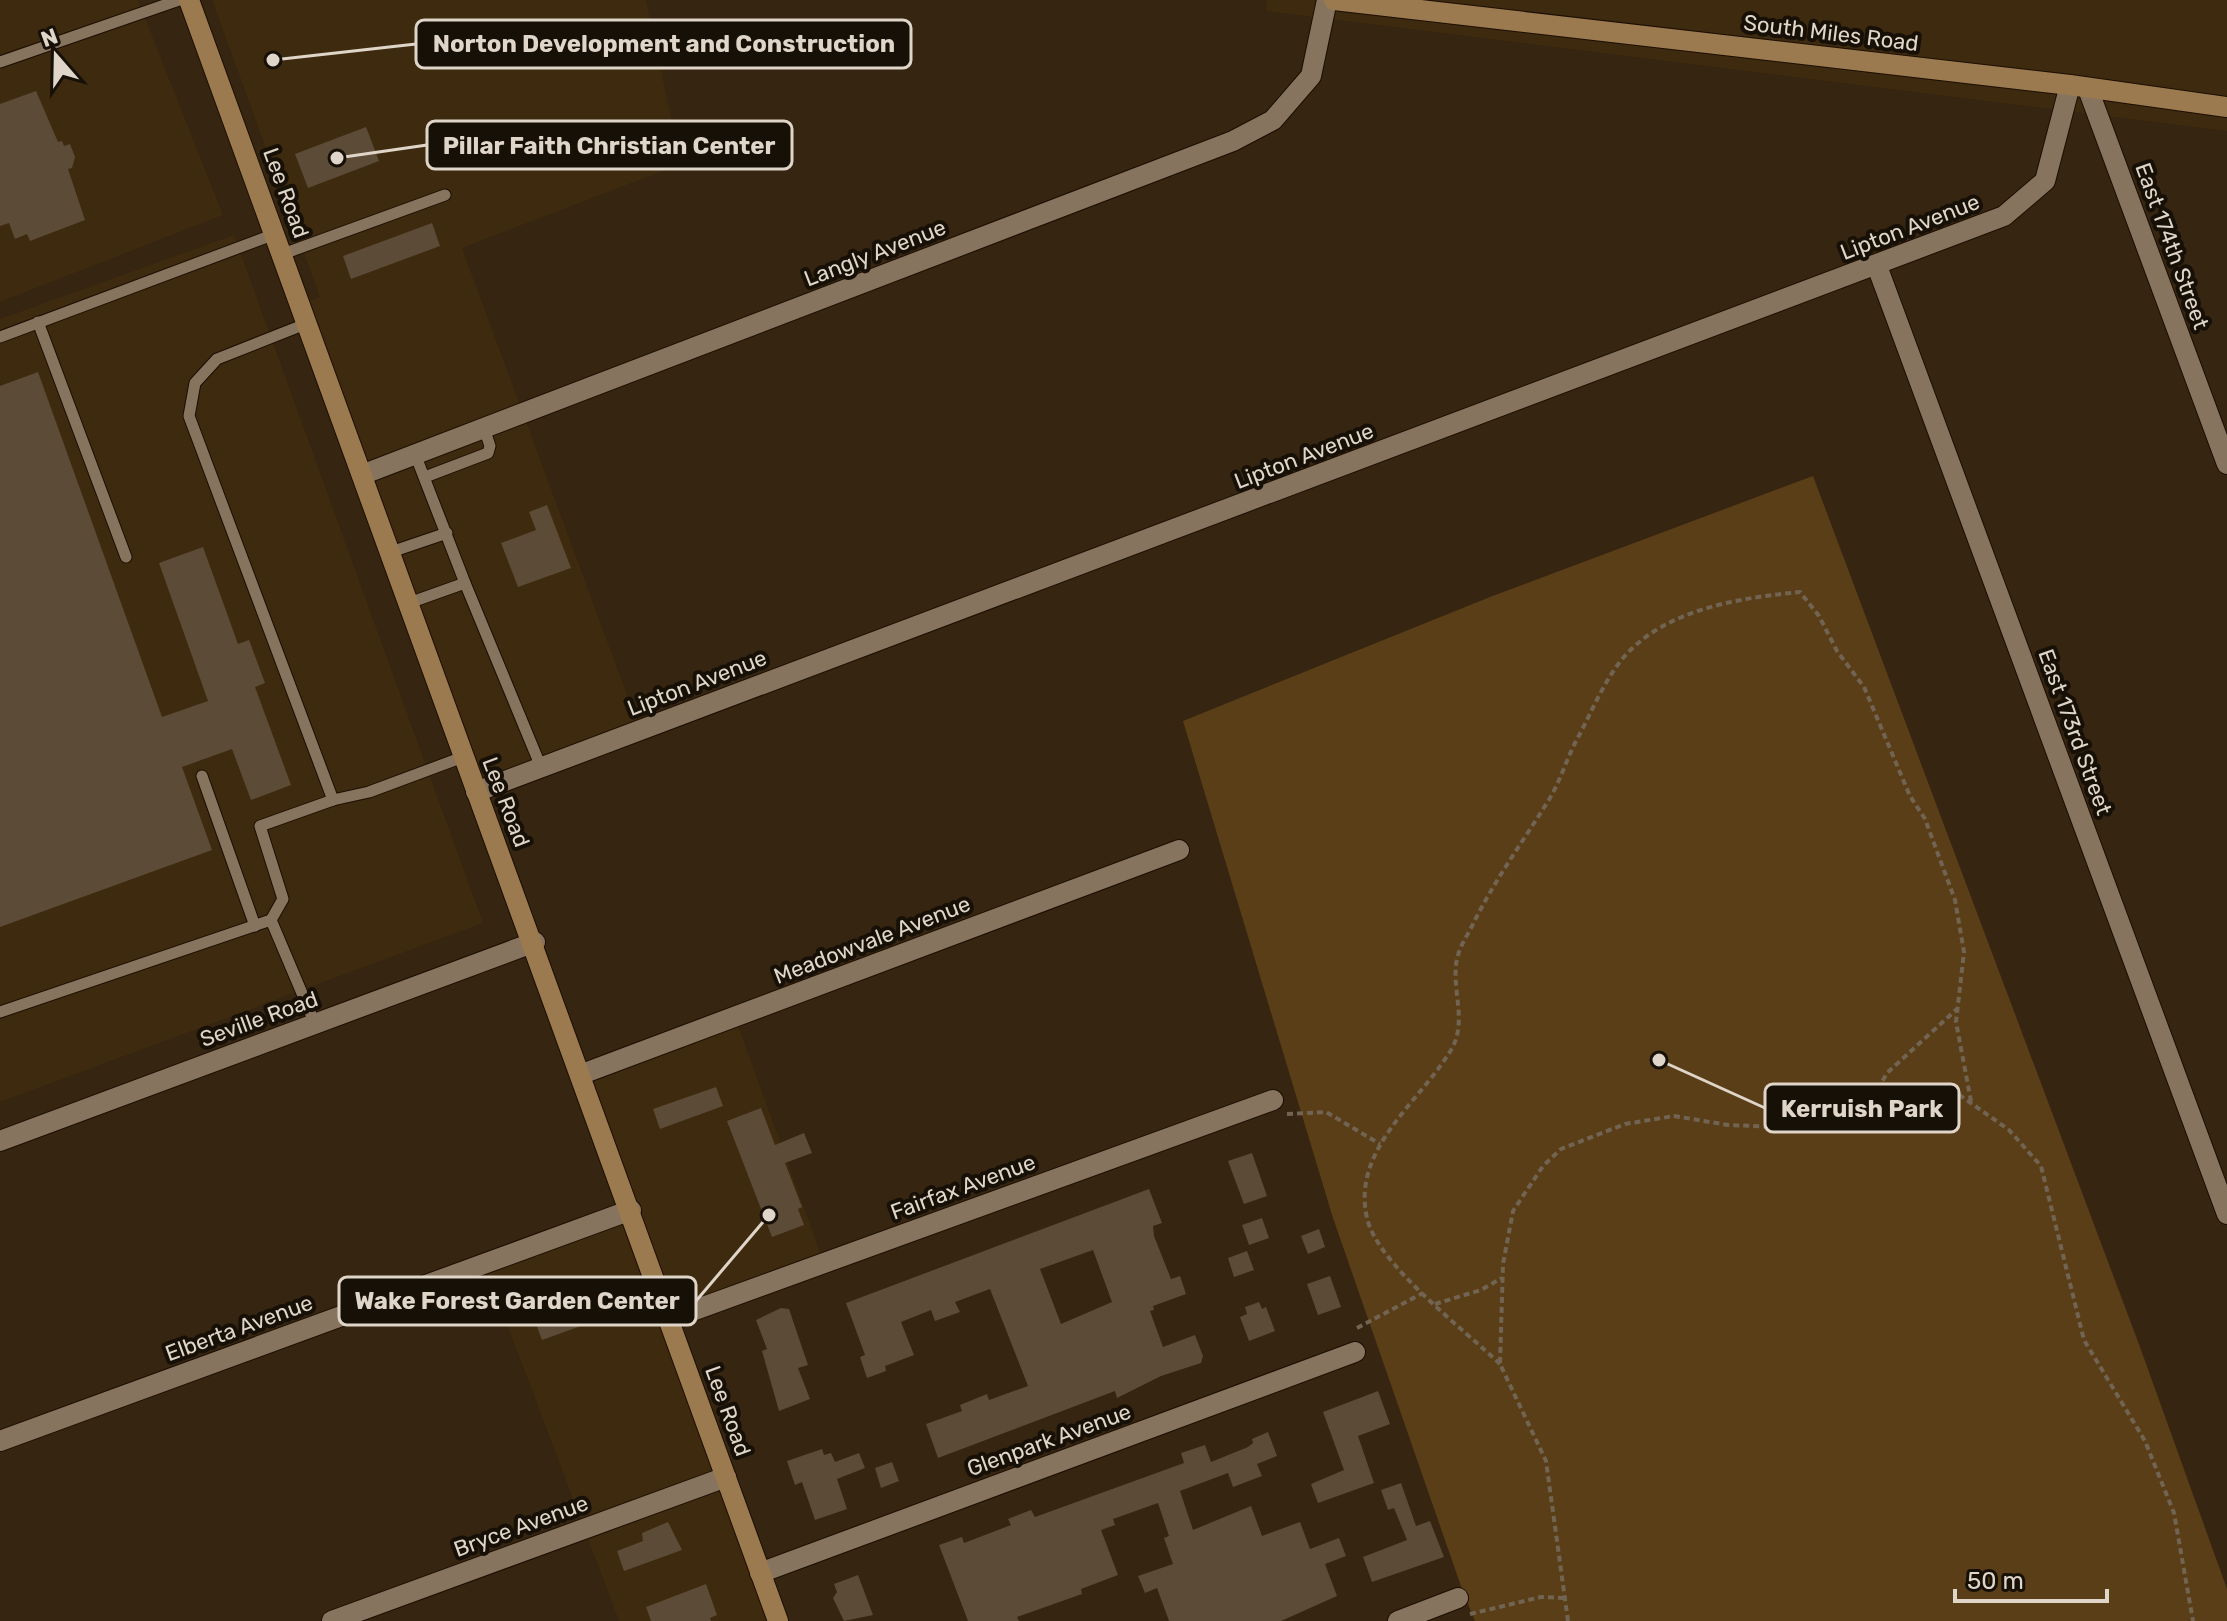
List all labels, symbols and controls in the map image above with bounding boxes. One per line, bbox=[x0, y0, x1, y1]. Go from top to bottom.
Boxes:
street label: South Miles Road bbox=[1742, 9, 1920, 57]
north arrow bbox=[16, 16, 96, 96]
callout: Norton Development and Construction bbox=[416, 20, 911, 68]
text: N bbox=[37, 22, 61, 53]
text: Norton Development and Construction bbox=[433, 30, 895, 58]
callout: Pillar Faith Christian Center bbox=[427, 121, 792, 169]
text: Pillar Faith Christian Center bbox=[443, 132, 775, 160]
street label: Lee Road bbox=[257, 144, 315, 242]
street label: East 174th Street bbox=[2129, 159, 2215, 333]
street label: Lipton Avenue bbox=[1836, 188, 1984, 266]
street label: Langly Avenue bbox=[800, 214, 950, 292]
street label: Lipton Avenue bbox=[1230, 417, 1378, 495]
street label: Lipton Avenue bbox=[623, 644, 771, 722]
street label: East 173rd Street bbox=[2032, 645, 2118, 819]
street label: Lee Road bbox=[476, 753, 536, 851]
street label: Meadowvale Avenue bbox=[770, 890, 974, 990]
street label: Seville Road bbox=[196, 985, 322, 1053]
callout: Kerruish Park bbox=[1765, 1084, 1959, 1132]
text: Kerruish Park bbox=[1781, 1095, 1943, 1123]
street label: Fairfax Avenue bbox=[887, 1148, 1039, 1226]
callout: Wake Forest Garden Center bbox=[339, 1277, 696, 1325]
text: Wake Forest Garden Center bbox=[354, 1287, 680, 1315]
street label: Elberta Avenue bbox=[162, 1289, 316, 1367]
street label: Lee Road bbox=[699, 1362, 757, 1460]
street label: Glenpark Avenue bbox=[963, 1398, 1135, 1482]
street label: Bryce Avenue bbox=[450, 1489, 592, 1563]
scale bar bbox=[1955, 1553, 2107, 1603]
text: 50 m bbox=[1967, 1567, 2024, 1595]

